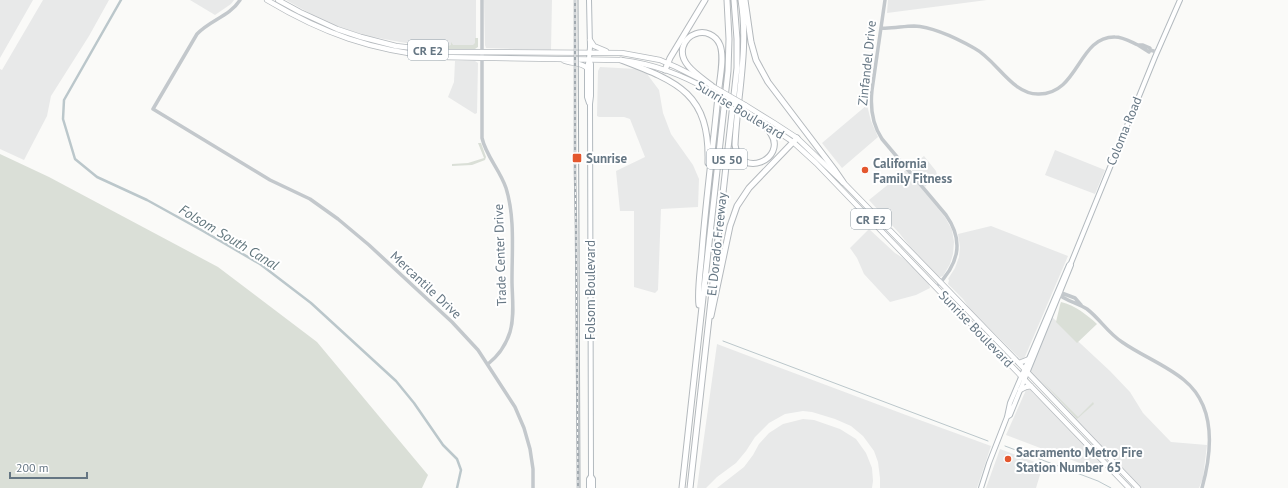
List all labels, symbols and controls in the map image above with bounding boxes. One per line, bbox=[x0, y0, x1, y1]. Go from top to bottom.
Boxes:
street label: Zinfandel Drive bbox=[854, 20, 880, 106]
road number: CR E2 bbox=[408, 40, 448, 60]
street label: Sunrise Boulevard bbox=[693, 77, 787, 143]
street label: Coloma Road bbox=[1103, 94, 1145, 168]
road number: US 50 bbox=[707, 149, 747, 169]
place label: Sunrise bbox=[586, 150, 628, 167]
marker: Sunrise bbox=[571, 152, 583, 164]
place label: California Family Fitness bbox=[873, 155, 953, 187]
marker: California Family Fitness bbox=[860, 165, 870, 175]
street label: El Dorado Freeway bbox=[703, 191, 731, 297]
water label: Folsom South Canal bbox=[176, 200, 282, 274]
street label: Trade Center Drive bbox=[490, 204, 510, 306]
road number: CR E2 bbox=[851, 209, 891, 229]
street label: Folsom Boulevard bbox=[582, 240, 599, 340]
street label: Mercantile Drive bbox=[387, 248, 465, 322]
street label: Sunrise Boulevard bbox=[935, 287, 1017, 371]
place label: Sacramento Metro Fire Station Number 65 bbox=[1016, 444, 1143, 476]
scale bar bbox=[10, 454, 87, 480]
marker: Sacramento Metro Fire Station Number 65 bbox=[1003, 454, 1013, 464]
text: 200 m bbox=[16, 460, 49, 475]

